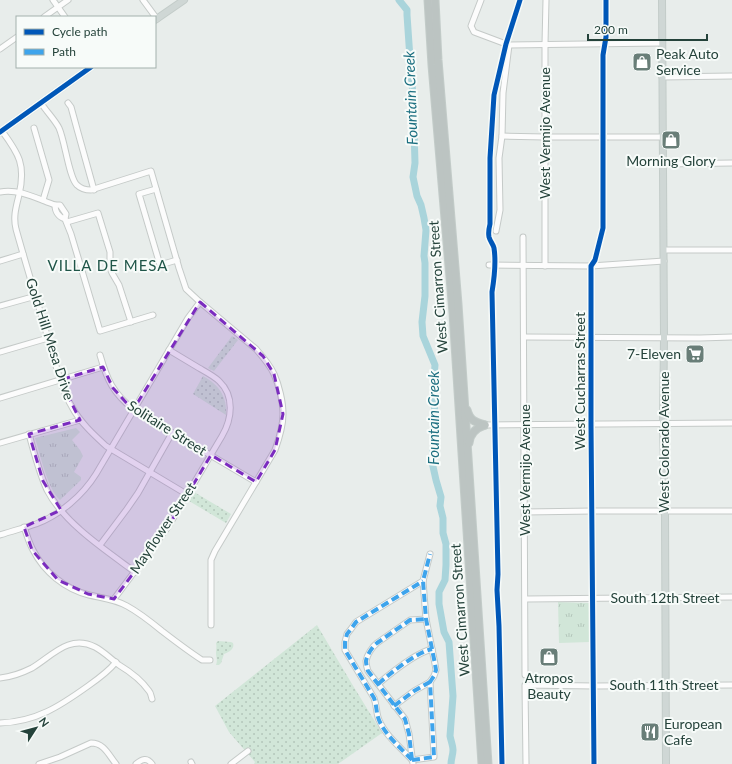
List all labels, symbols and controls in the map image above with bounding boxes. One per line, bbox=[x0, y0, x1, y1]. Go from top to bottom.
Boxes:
legend bbox=[16, 16, 156, 68]
scale bar bbox=[588, 16, 707, 42]
text: 200 m bbox=[594, 22, 628, 37]
text: Cycle path bbox=[52, 24, 107, 39]
text: Path bbox=[52, 44, 76, 59]
place label: Peak Auto Service bbox=[656, 45, 719, 78]
water label: Fountain Creek bbox=[399, 50, 421, 145]
shop icon: Peak Auto Service bbox=[631, 51, 653, 73]
street label: West Vermijo Avenue bbox=[536, 67, 553, 199]
shop icon: Morning Glory bbox=[660, 129, 682, 151]
place label: Morning Glory bbox=[626, 152, 716, 169]
street label: West Cimarron Street bbox=[424, 220, 451, 354]
district label: VILLA DE MESA bbox=[48, 256, 168, 274]
street label: Gold Hill Mesa Drive bbox=[23, 276, 78, 402]
street label: West Cucharras Street bbox=[571, 312, 588, 450]
supermarket icon: 7-Eleven bbox=[684, 343, 706, 365]
place label: 7-Eleven bbox=[627, 345, 681, 362]
water label: Fountain Creek bbox=[424, 370, 442, 465]
street label: West Colorado Avenue bbox=[655, 371, 672, 513]
street label: Solitaire Street bbox=[125, 396, 210, 459]
street label: West Vermijo Avenue bbox=[516, 404, 533, 536]
street label: Mayflower Street bbox=[126, 479, 199, 577]
street label: West Cimarron Street bbox=[446, 543, 473, 677]
street label: South 12th Street bbox=[610, 589, 720, 606]
shop icon: Atropos Beauty bbox=[538, 646, 560, 668]
place label: Atropos Beauty bbox=[525, 669, 573, 702]
street label: South 11th Street bbox=[609, 676, 719, 693]
north arrow bbox=[16, 708, 56, 748]
text: N bbox=[37, 715, 52, 729]
place label: European Cafe bbox=[664, 715, 722, 748]
restaurant icon: European Cafe bbox=[639, 721, 661, 743]

